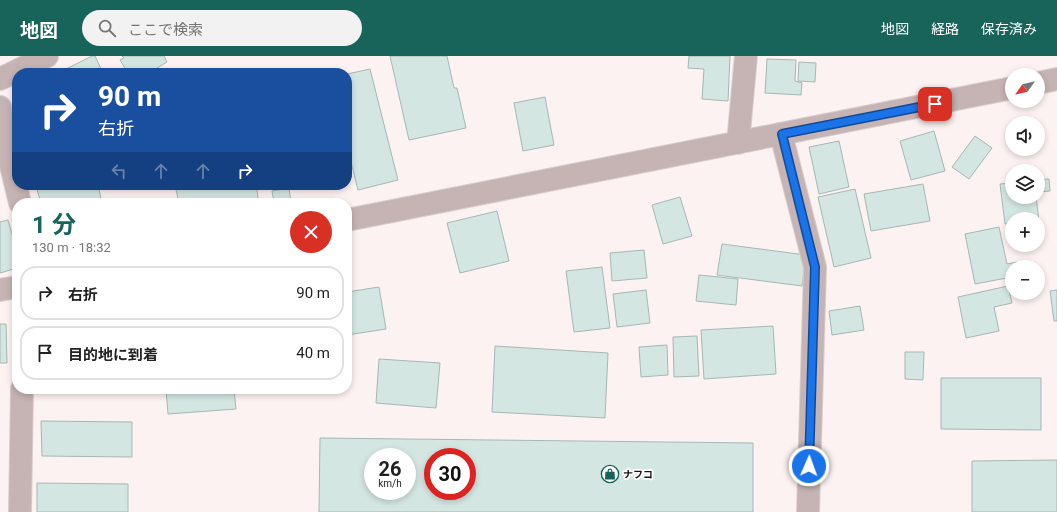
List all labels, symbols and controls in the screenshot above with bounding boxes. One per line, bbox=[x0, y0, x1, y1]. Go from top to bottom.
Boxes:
search box bbox=[82, 10, 362, 46]
icon: search bbox=[96, 17, 118, 39]
text: 地図 bbox=[20, 19, 58, 42]
text: ここで検索 bbox=[128, 21, 203, 39]
text: 地図 bbox=[881, 21, 909, 37]
text: 経路 bbox=[931, 21, 959, 37]
text: 保存済み bbox=[981, 21, 1037, 37]
north arrow bbox=[1005, 68, 1045, 108]
map controls bbox=[1005, 68, 1045, 300]
text: 90 m bbox=[98, 80, 161, 113]
icon: right bbox=[32, 84, 84, 136]
pin bbox=[918, 87, 952, 121]
icon: arrive bbox=[924, 93, 946, 115]
button: sound bbox=[1005, 116, 1045, 156]
text: 右折 bbox=[98, 118, 134, 139]
icon: left bbox=[108, 160, 130, 182]
icon: ahead bbox=[150, 160, 172, 182]
icon: ahead bbox=[192, 160, 214, 182]
icon: right bbox=[234, 160, 256, 182]
button: layers bbox=[1005, 164, 1045, 204]
text: 1 分 bbox=[32, 211, 76, 239]
button: close bbox=[290, 211, 332, 253]
button: + bbox=[1005, 212, 1045, 252]
text: 130 m · 18:32 bbox=[32, 240, 111, 255]
button: − bbox=[1005, 260, 1045, 300]
icon: right bbox=[34, 282, 56, 304]
text: 90 m bbox=[296, 284, 330, 302]
text: 右折 bbox=[68, 286, 98, 304]
icon: arrive bbox=[34, 342, 56, 364]
text: 40 m bbox=[296, 344, 330, 362]
text: 目的地に到着 bbox=[68, 346, 158, 364]
position arrow bbox=[788, 445, 830, 487]
speed limit sign: 30 bbox=[424, 448, 476, 500]
text: 26 bbox=[379, 457, 401, 481]
shop icon: ナフコ bbox=[600, 464, 620, 484]
place label: ナフコ bbox=[623, 469, 653, 480]
text: km/h bbox=[378, 478, 402, 489]

